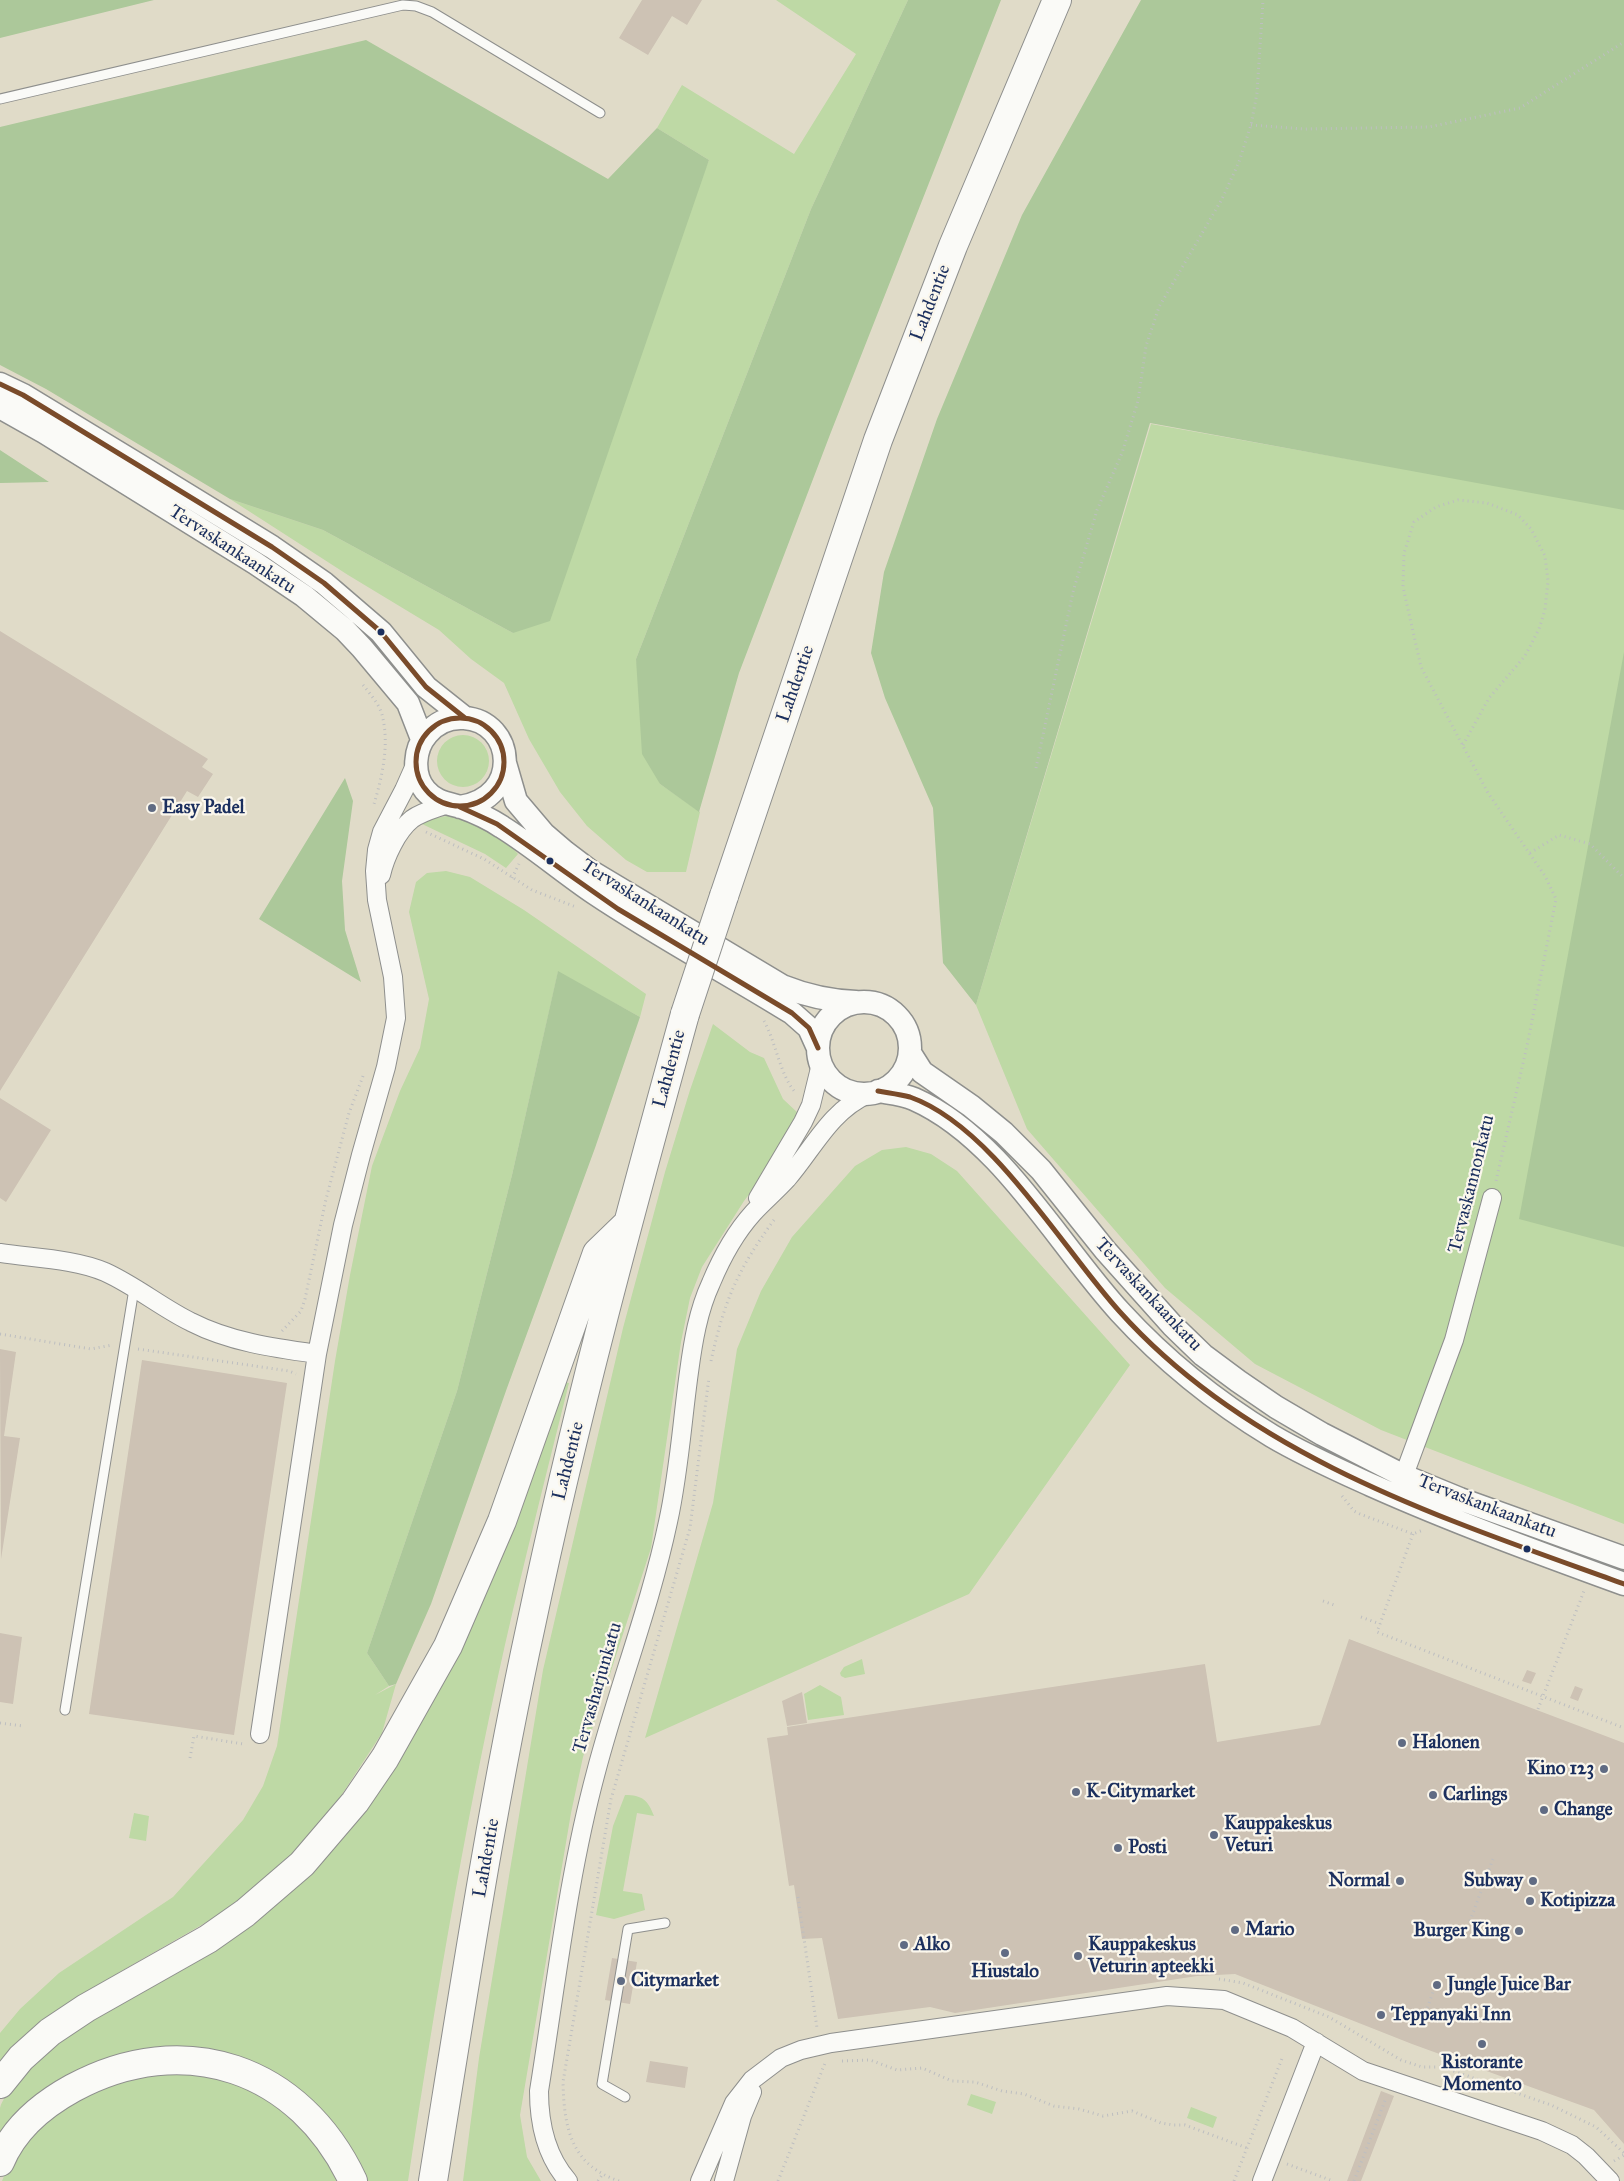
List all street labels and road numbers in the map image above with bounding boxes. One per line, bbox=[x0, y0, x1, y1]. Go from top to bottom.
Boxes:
street label: Lahdentie bbox=[906, 262, 956, 344]
street label: Tervaskankaankatu bbox=[164, 500, 300, 600]
street label: Lahdentie bbox=[772, 642, 820, 726]
street label: Tervaskankaankatu bbox=[577, 854, 713, 952]
street label: Lahdentie bbox=[649, 1027, 691, 1111]
street label: Tervaskannonkatu bbox=[1444, 1112, 1500, 1256]
street label: Tervaskankaankatu bbox=[1090, 1234, 1206, 1356]
street label: Lahdentie bbox=[548, 1419, 590, 1503]
street label: Tervaskankaankatu bbox=[1414, 1470, 1560, 1544]
street label: Tervasharjunkatu bbox=[568, 1620, 628, 1756]
street label: Lahdentie bbox=[469, 1817, 505, 1899]

